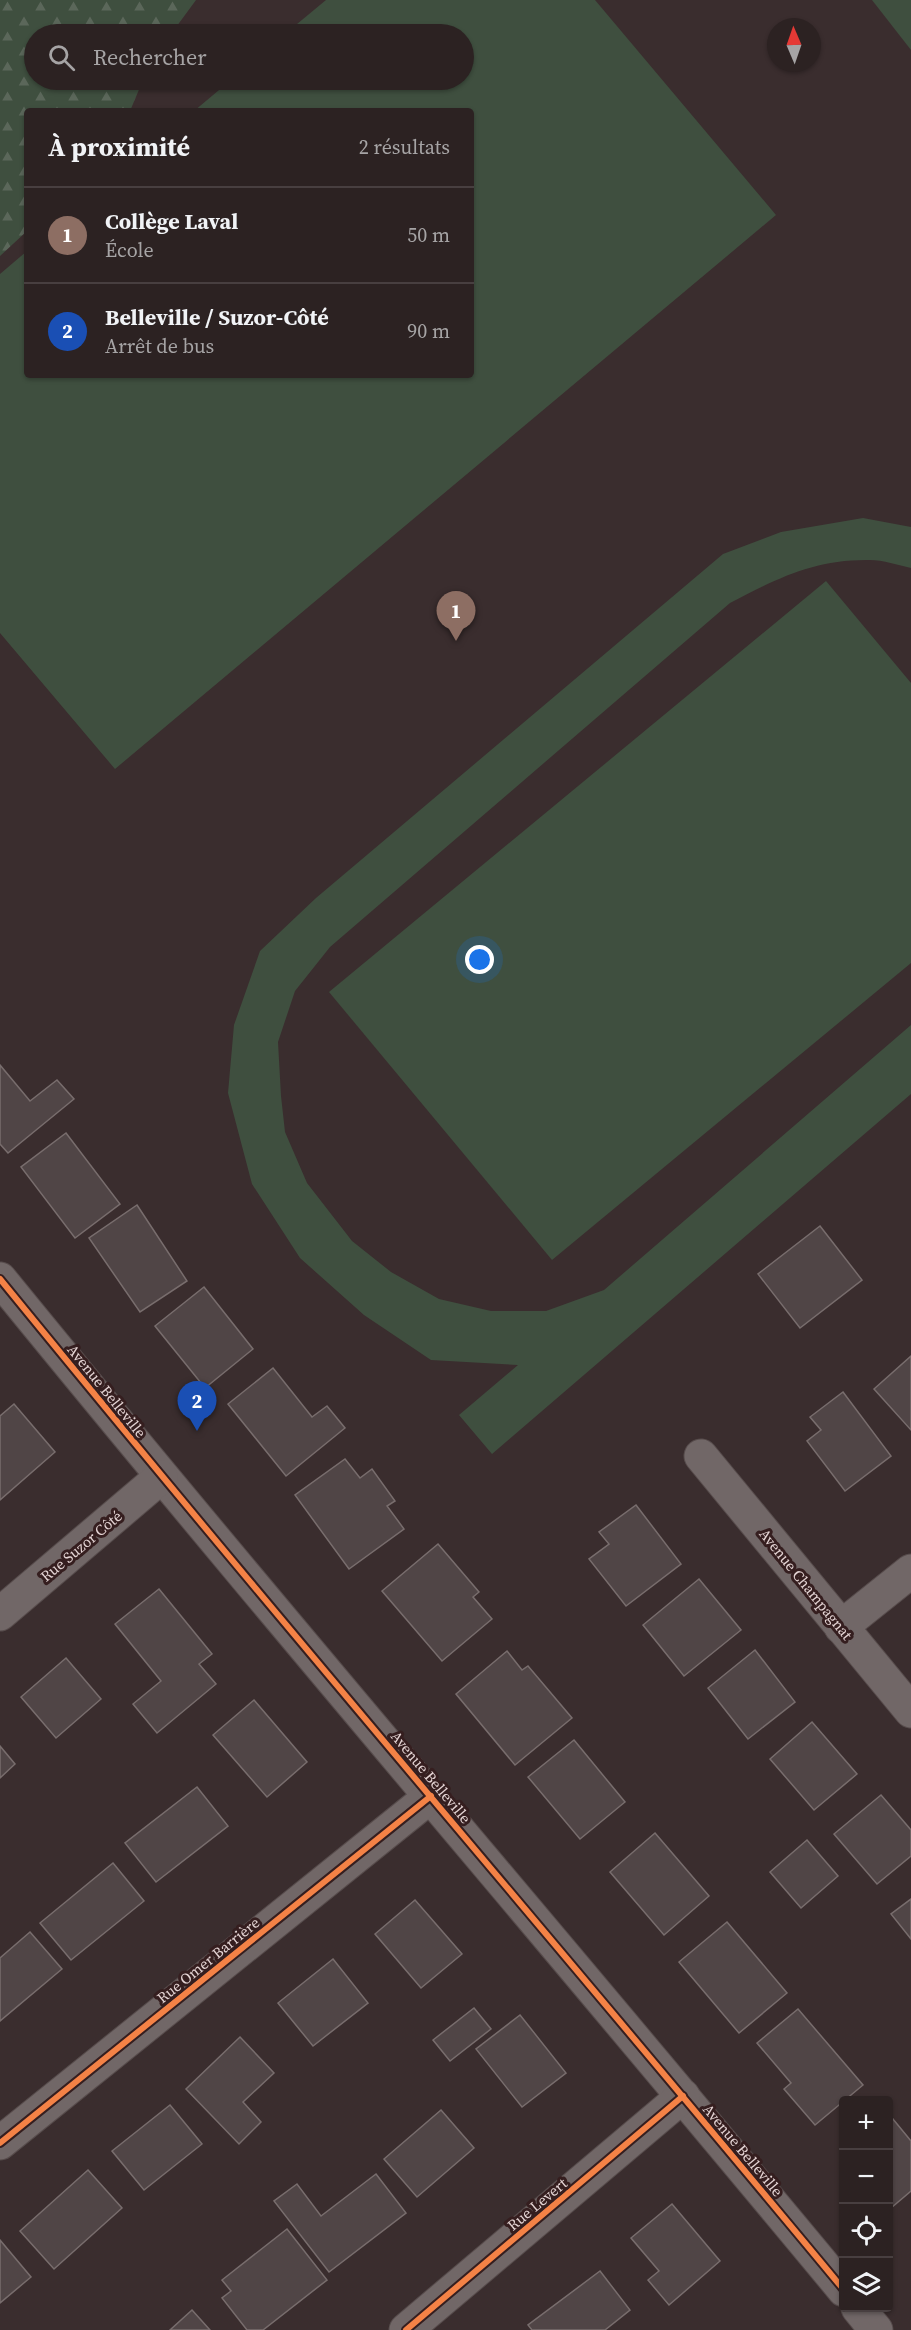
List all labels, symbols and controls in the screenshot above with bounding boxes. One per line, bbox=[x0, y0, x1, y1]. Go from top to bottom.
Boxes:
north arrow bbox=[767, 18, 821, 72]
search box bbox=[24, 24, 474, 90]
icon: search bbox=[45, 41, 78, 74]
text: Rechercher bbox=[93, 42, 207, 72]
text: À proximité bbox=[48, 129, 190, 165]
text: 2 résultats bbox=[359, 133, 450, 161]
text: Collège Laval bbox=[105, 206, 238, 236]
text: 1 bbox=[62, 221, 73, 249]
text: 50 m bbox=[407, 221, 450, 249]
text: École bbox=[105, 236, 154, 264]
text: Belleville / Suzor-Côté bbox=[105, 302, 329, 332]
text: 2 bbox=[62, 317, 73, 345]
text: 90 m bbox=[407, 317, 450, 345]
text: Arrêt de bus bbox=[105, 332, 214, 360]
pin: 1 bbox=[436, 592, 476, 641]
your location bbox=[465, 945, 494, 974]
street label: Avenue Belleville bbox=[63, 1340, 151, 1442]
pin: 2 bbox=[178, 1382, 216, 1431]
street label: Rue Suzor Côté bbox=[36, 1505, 127, 1586]
street label: Avenue Champagnat bbox=[755, 1524, 858, 1644]
street label: Avenue Belleville bbox=[386, 1726, 476, 1828]
street label: Rue Omer Barrière bbox=[152, 1912, 264, 2008]
map controls bbox=[839, 2096, 893, 2312]
button: + bbox=[839, 2096, 893, 2150]
street label: Avenue Belleville bbox=[698, 2099, 788, 2201]
button: − bbox=[839, 2150, 893, 2204]
street label: Rue Levert bbox=[503, 2173, 572, 2235]
button: locate bbox=[839, 2204, 893, 2258]
button: layers bbox=[839, 2258, 893, 2312]

